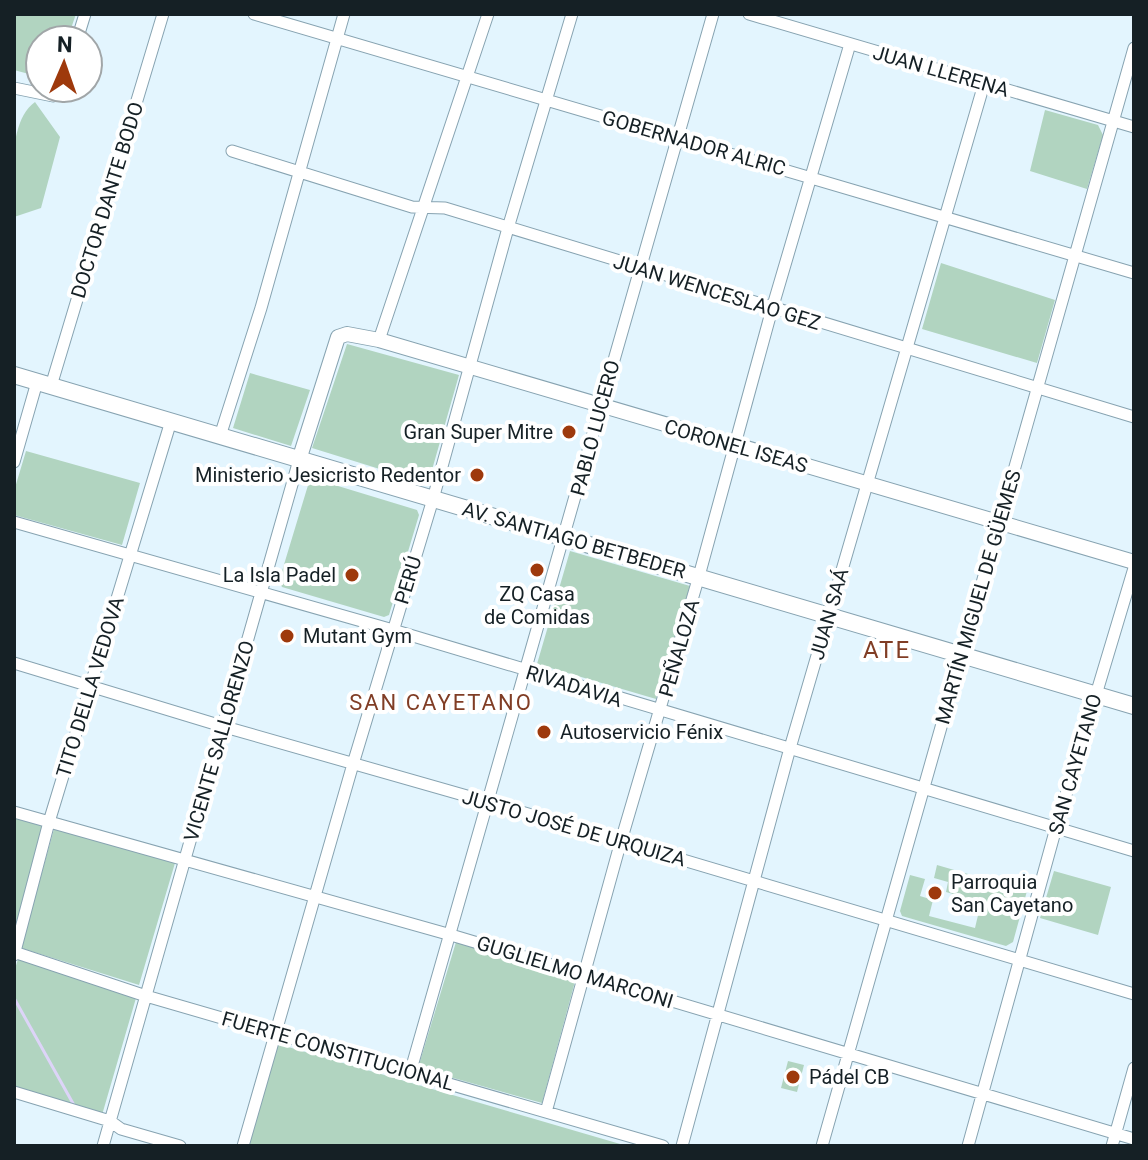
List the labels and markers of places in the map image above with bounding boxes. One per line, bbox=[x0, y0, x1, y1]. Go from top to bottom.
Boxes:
place label: Gran Super Mitre bbox=[404, 420, 553, 444]
marker: Gran Super Mitre bbox=[560, 423, 578, 441]
place label: Ministerio Jesicristo Redentor bbox=[195, 463, 461, 487]
marker: Ministerio Jesicristo Redentor bbox=[468, 466, 486, 484]
marker: ZQ Casa de Comidas bbox=[528, 561, 546, 579]
place label: La Isla Padel bbox=[223, 563, 336, 587]
marker: La Isla Padel bbox=[343, 566, 361, 584]
place label: ZQ Casa de Comidas bbox=[484, 582, 590, 629]
place label: Mutant Gym bbox=[303, 624, 412, 648]
marker: Mutant Gym bbox=[278, 627, 296, 645]
place label: Autoservicio Fénix bbox=[560, 720, 723, 744]
marker: Autoservicio Fénix bbox=[535, 723, 553, 741]
place label: Parroquia San Cayetano bbox=[951, 870, 1073, 917]
marker: Parroquia San Cayetano bbox=[926, 884, 944, 902]
place label: Pádel CB bbox=[809, 1065, 890, 1089]
marker: Pádel CB bbox=[784, 1068, 802, 1086]

